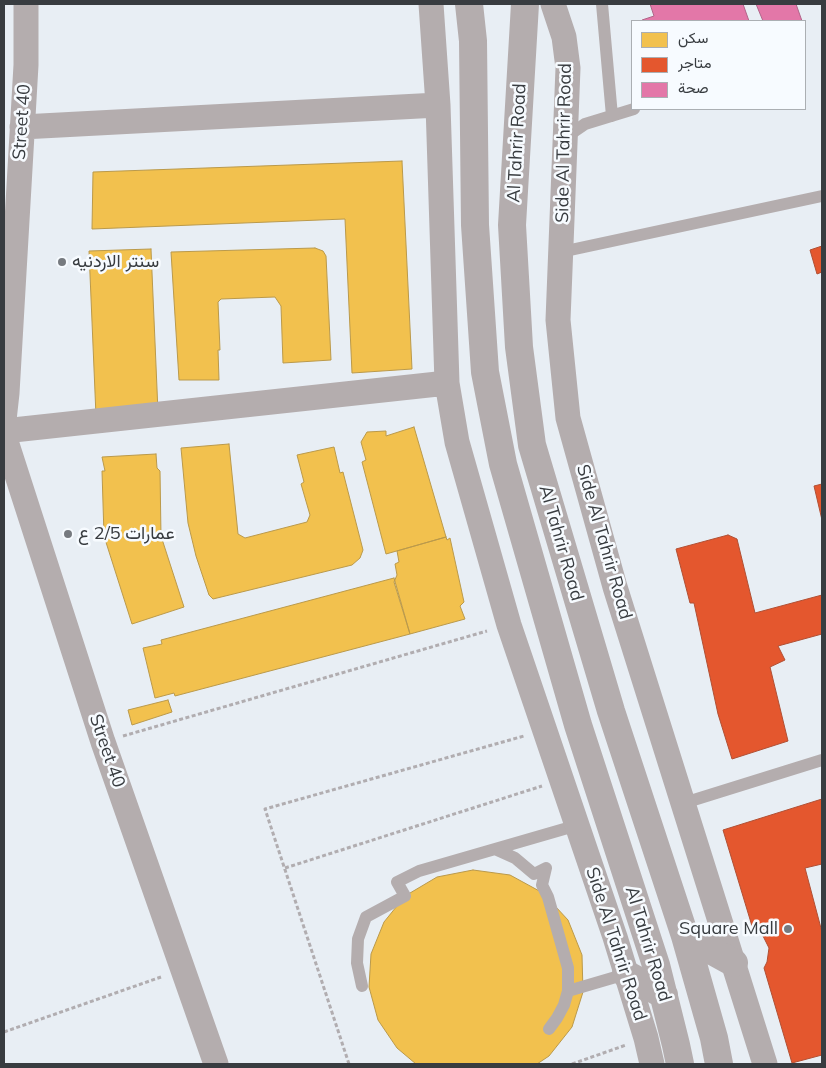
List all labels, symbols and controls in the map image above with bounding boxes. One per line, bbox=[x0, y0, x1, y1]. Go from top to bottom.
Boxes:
legend bbox=[631, 20, 806, 110]
text: سكن bbox=[678, 28, 708, 47]
text: متاجر bbox=[678, 53, 712, 72]
street label: Side Al Tahrir Road bbox=[552, 63, 576, 223]
text: صحة bbox=[678, 78, 709, 97]
street label: Street 40 bbox=[9, 83, 35, 161]
street label: Al Tahrir Road bbox=[503, 83, 531, 203]
place label: سنتر الاردنيه bbox=[72, 251, 159, 273]
marker: سنتر الاردنيه bbox=[56, 256, 68, 268]
street label: Side Al Tahrir Road bbox=[572, 462, 636, 622]
street label: Al Tahrir Road bbox=[534, 483, 588, 603]
place label: عمارات 2/5 ع bbox=[78, 523, 175, 545]
marker: عمارات 2/5 ع bbox=[62, 528, 74, 540]
street label: Street 40 bbox=[84, 712, 130, 790]
street label: Side Al Tahrir Road bbox=[581, 865, 651, 1023]
street label: Al Tahrir Road bbox=[620, 884, 676, 1004]
place label: Square Mall bbox=[679, 918, 778, 940]
marker: Square Mall bbox=[782, 923, 794, 935]

